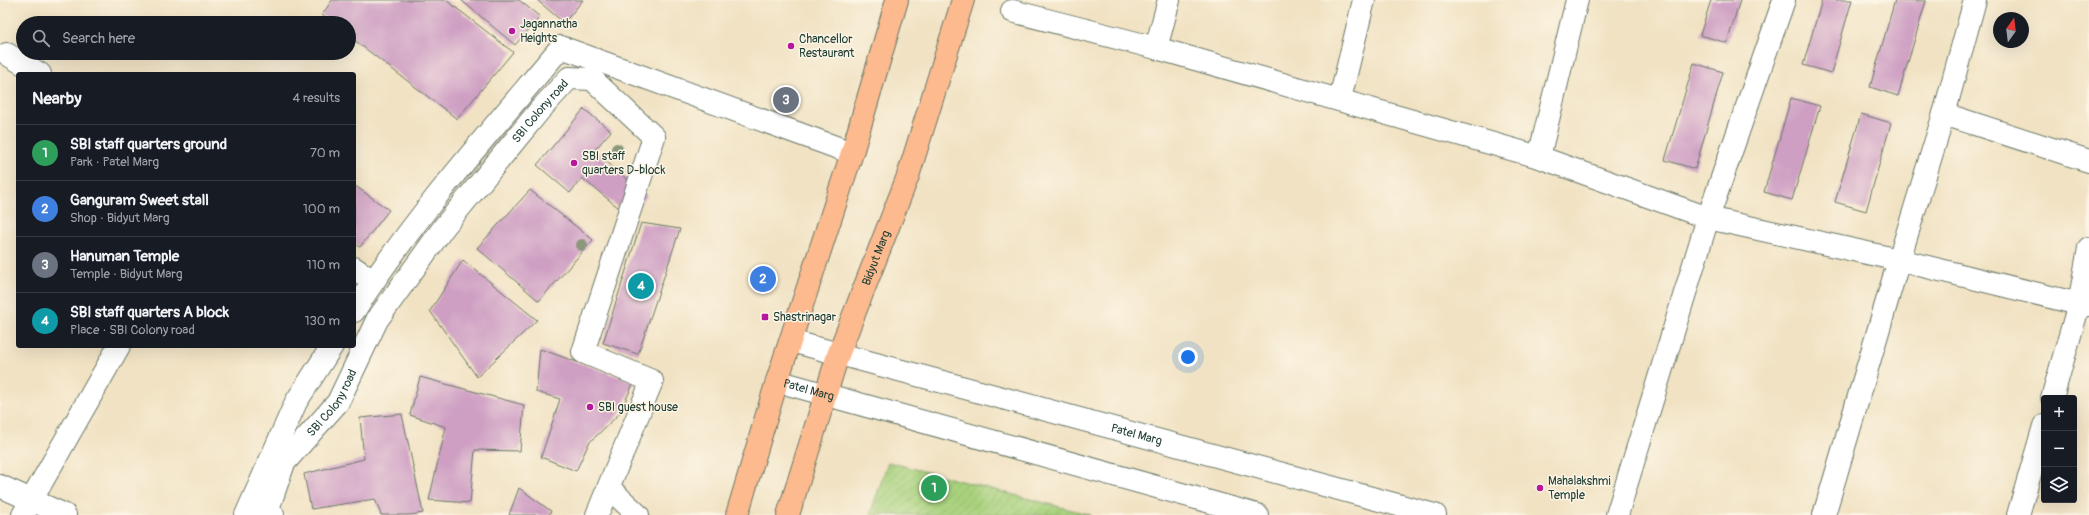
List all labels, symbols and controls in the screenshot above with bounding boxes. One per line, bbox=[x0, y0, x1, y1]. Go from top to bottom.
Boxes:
north arrow bbox=[1993, 12, 2029, 48]
search box bbox=[16, 16, 356, 60]
place label: Jagannatha Heights bbox=[520, 17, 578, 46]
marker: Jagannatha Heights bbox=[507, 26, 517, 36]
icon: search bbox=[30, 27, 52, 49]
text: Search here bbox=[62, 29, 135, 48]
place label: Chancellor Restaurant bbox=[799, 32, 855, 61]
marker: Chancellor Restaurant bbox=[786, 41, 796, 51]
street label: SBI Colony road bbox=[509, 76, 572, 146]
pin: 3 bbox=[773, 85, 799, 115]
text: Nearby bbox=[32, 88, 81, 109]
text: 4 results bbox=[293, 90, 340, 106]
text: SBI staff quarters ground bbox=[70, 135, 227, 154]
text: 1 bbox=[42, 145, 48, 161]
text: 70 m bbox=[310, 145, 340, 161]
place label: SBI staff quarters D-block bbox=[582, 149, 665, 178]
text: Park · Patel Marg bbox=[70, 154, 159, 170]
marker: SBI staff quarters D-block bbox=[569, 158, 579, 168]
text: Ganguram Sweet stall bbox=[70, 191, 209, 210]
text: 2 bbox=[41, 201, 49, 217]
text: 100 m bbox=[303, 201, 340, 217]
text: Shop · Bidyut Marg bbox=[70, 210, 170, 226]
street label: Bidyut Marg bbox=[858, 228, 894, 288]
text: Hanuman Temple bbox=[70, 247, 179, 266]
text: 3 bbox=[41, 257, 49, 273]
text: 110 m bbox=[307, 257, 340, 273]
pin: 2 bbox=[750, 264, 776, 294]
text: Temple · Bidyut Marg bbox=[70, 266, 183, 282]
pin: 4 bbox=[628, 271, 654, 301]
text: SBI staff quarters A block bbox=[70, 303, 229, 322]
place label: Shastrinagar bbox=[773, 310, 837, 325]
marker: Shastrinagar bbox=[760, 312, 770, 322]
text: 4 bbox=[41, 313, 49, 329]
text: 130 m bbox=[304, 313, 340, 329]
text: Place · SBI Colony road bbox=[70, 322, 195, 338]
your location bbox=[1178, 347, 1198, 367]
street label: SBI Colony road bbox=[303, 367, 360, 440]
street label: Patel Marg bbox=[782, 376, 836, 404]
map controls bbox=[2041, 395, 2077, 503]
button: + bbox=[2041, 395, 2077, 431]
place label: SBI guest house bbox=[598, 400, 678, 415]
marker: SBI guest house bbox=[585, 402, 595, 412]
street label: Patel Marg bbox=[1109, 420, 1164, 448]
button: − bbox=[2041, 431, 2077, 467]
button: layers bbox=[2041, 467, 2077, 503]
pin: 1 bbox=[921, 473, 947, 503]
place label: Mahalakshmi Temple bbox=[1548, 474, 1611, 503]
marker: Mahalakshmi Temple bbox=[1535, 483, 1545, 493]

